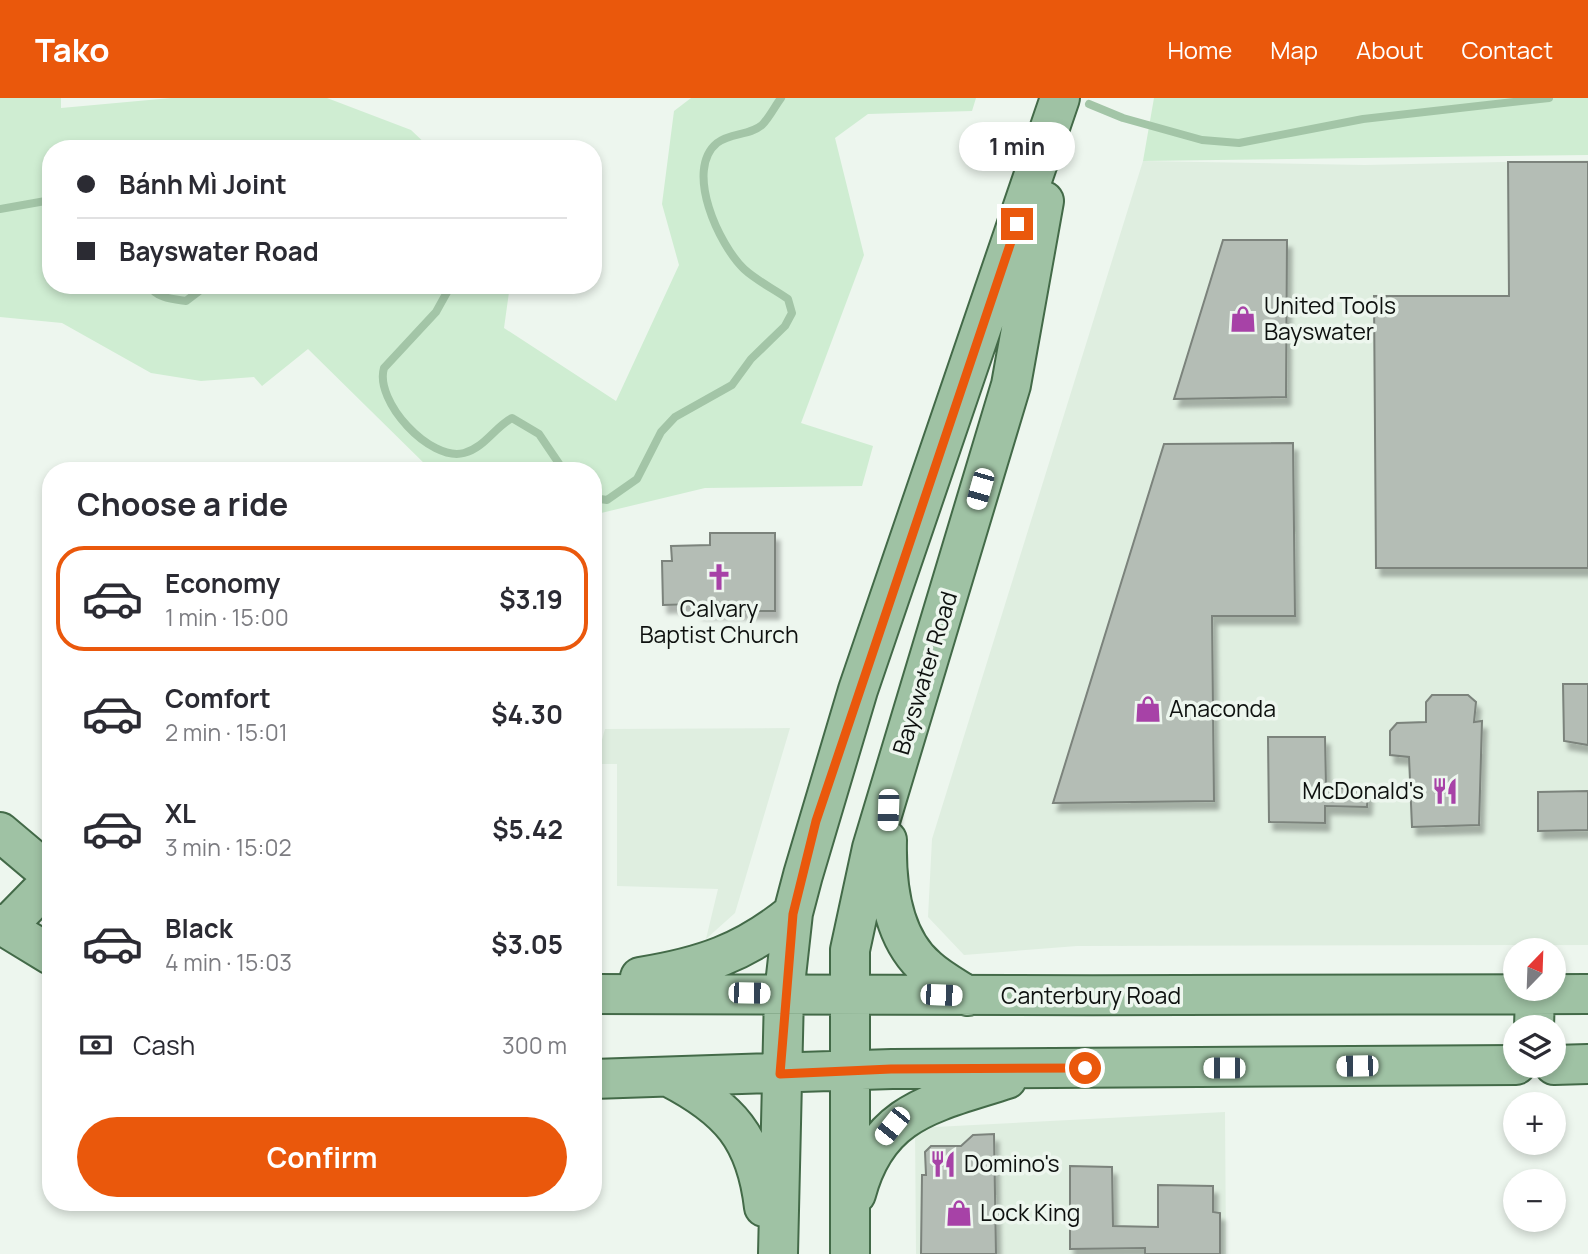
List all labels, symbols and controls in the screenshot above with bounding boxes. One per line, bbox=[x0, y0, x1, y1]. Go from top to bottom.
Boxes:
text: Tako bbox=[35, 27, 110, 72]
text: Home bbox=[1167, 33, 1232, 66]
text: Map bbox=[1270, 33, 1318, 66]
text: About bbox=[1356, 33, 1424, 66]
text: Contact bbox=[1462, 33, 1553, 66]
callout: 1 min bbox=[959, 122, 1075, 172]
text: 1 min bbox=[989, 130, 1045, 162]
text: Bánh Mì Joint bbox=[119, 166, 287, 202]
route end bbox=[1001, 208, 1033, 240]
text: Bayswater Road bbox=[119, 233, 319, 269]
place label: United Tools Bayswater bbox=[1264, 289, 1396, 347]
shop icon: United Tools Bayswater bbox=[1228, 304, 1258, 334]
car bbox=[965, 466, 996, 512]
text: Choose a ride bbox=[77, 482, 288, 526]
church icon: Calvary Baptist Church bbox=[704, 562, 734, 592]
text: Economy bbox=[165, 565, 280, 601]
icon: car bbox=[81, 567, 144, 630]
text: $3.19 bbox=[499, 581, 563, 617]
street label: Bayswater Road bbox=[884, 587, 964, 758]
place label: Calvary Baptist Church bbox=[639, 592, 799, 650]
text: 1 min · 15:00 bbox=[165, 601, 289, 633]
text: Comfort bbox=[165, 680, 271, 716]
icon: car bbox=[81, 682, 144, 745]
place label: Anaconda bbox=[1169, 692, 1276, 724]
shop icon: Anaconda bbox=[1133, 694, 1163, 724]
text: $4.30 bbox=[491, 696, 563, 732]
text: 2 min · 15:01 bbox=[165, 716, 288, 748]
place label: McDonald's bbox=[1302, 774, 1424, 806]
restaurant icon: McDonald's bbox=[1430, 776, 1460, 806]
car bbox=[877, 789, 900, 831]
text: XL bbox=[165, 795, 196, 831]
icon: car bbox=[81, 797, 144, 860]
text: $5.42 bbox=[492, 811, 563, 847]
text: 3 min · 15:02 bbox=[165, 831, 292, 863]
text: Black bbox=[165, 910, 233, 946]
icon: car bbox=[81, 912, 144, 975]
text: $3.05 bbox=[491, 926, 563, 962]
north arrow bbox=[1503, 938, 1566, 1001]
map controls bbox=[1503, 938, 1566, 1232]
text: 4 min · 15:03 bbox=[165, 946, 292, 978]
street label: Canterbury Road bbox=[1001, 979, 1181, 1011]
car bbox=[728, 982, 771, 1004]
car bbox=[920, 984, 963, 1006]
button: layers bbox=[1503, 1015, 1566, 1078]
icon: cash bbox=[77, 1026, 115, 1064]
text: Cash bbox=[133, 1027, 195, 1063]
text: 300 m bbox=[502, 1029, 567, 1061]
route start bbox=[1069, 1052, 1101, 1084]
car bbox=[1336, 1055, 1379, 1077]
car bbox=[1204, 1058, 1246, 1079]
button: + bbox=[1503, 1092, 1566, 1155]
car bbox=[871, 1103, 914, 1149]
button: Confirm bbox=[77, 1117, 567, 1197]
place label: Domino's bbox=[964, 1147, 1060, 1179]
restaurant icon: Domino's bbox=[928, 1149, 958, 1179]
button: − bbox=[1503, 1169, 1566, 1232]
place label: Lock King bbox=[980, 1196, 1080, 1228]
shop icon: Lock King bbox=[944, 1198, 974, 1228]

